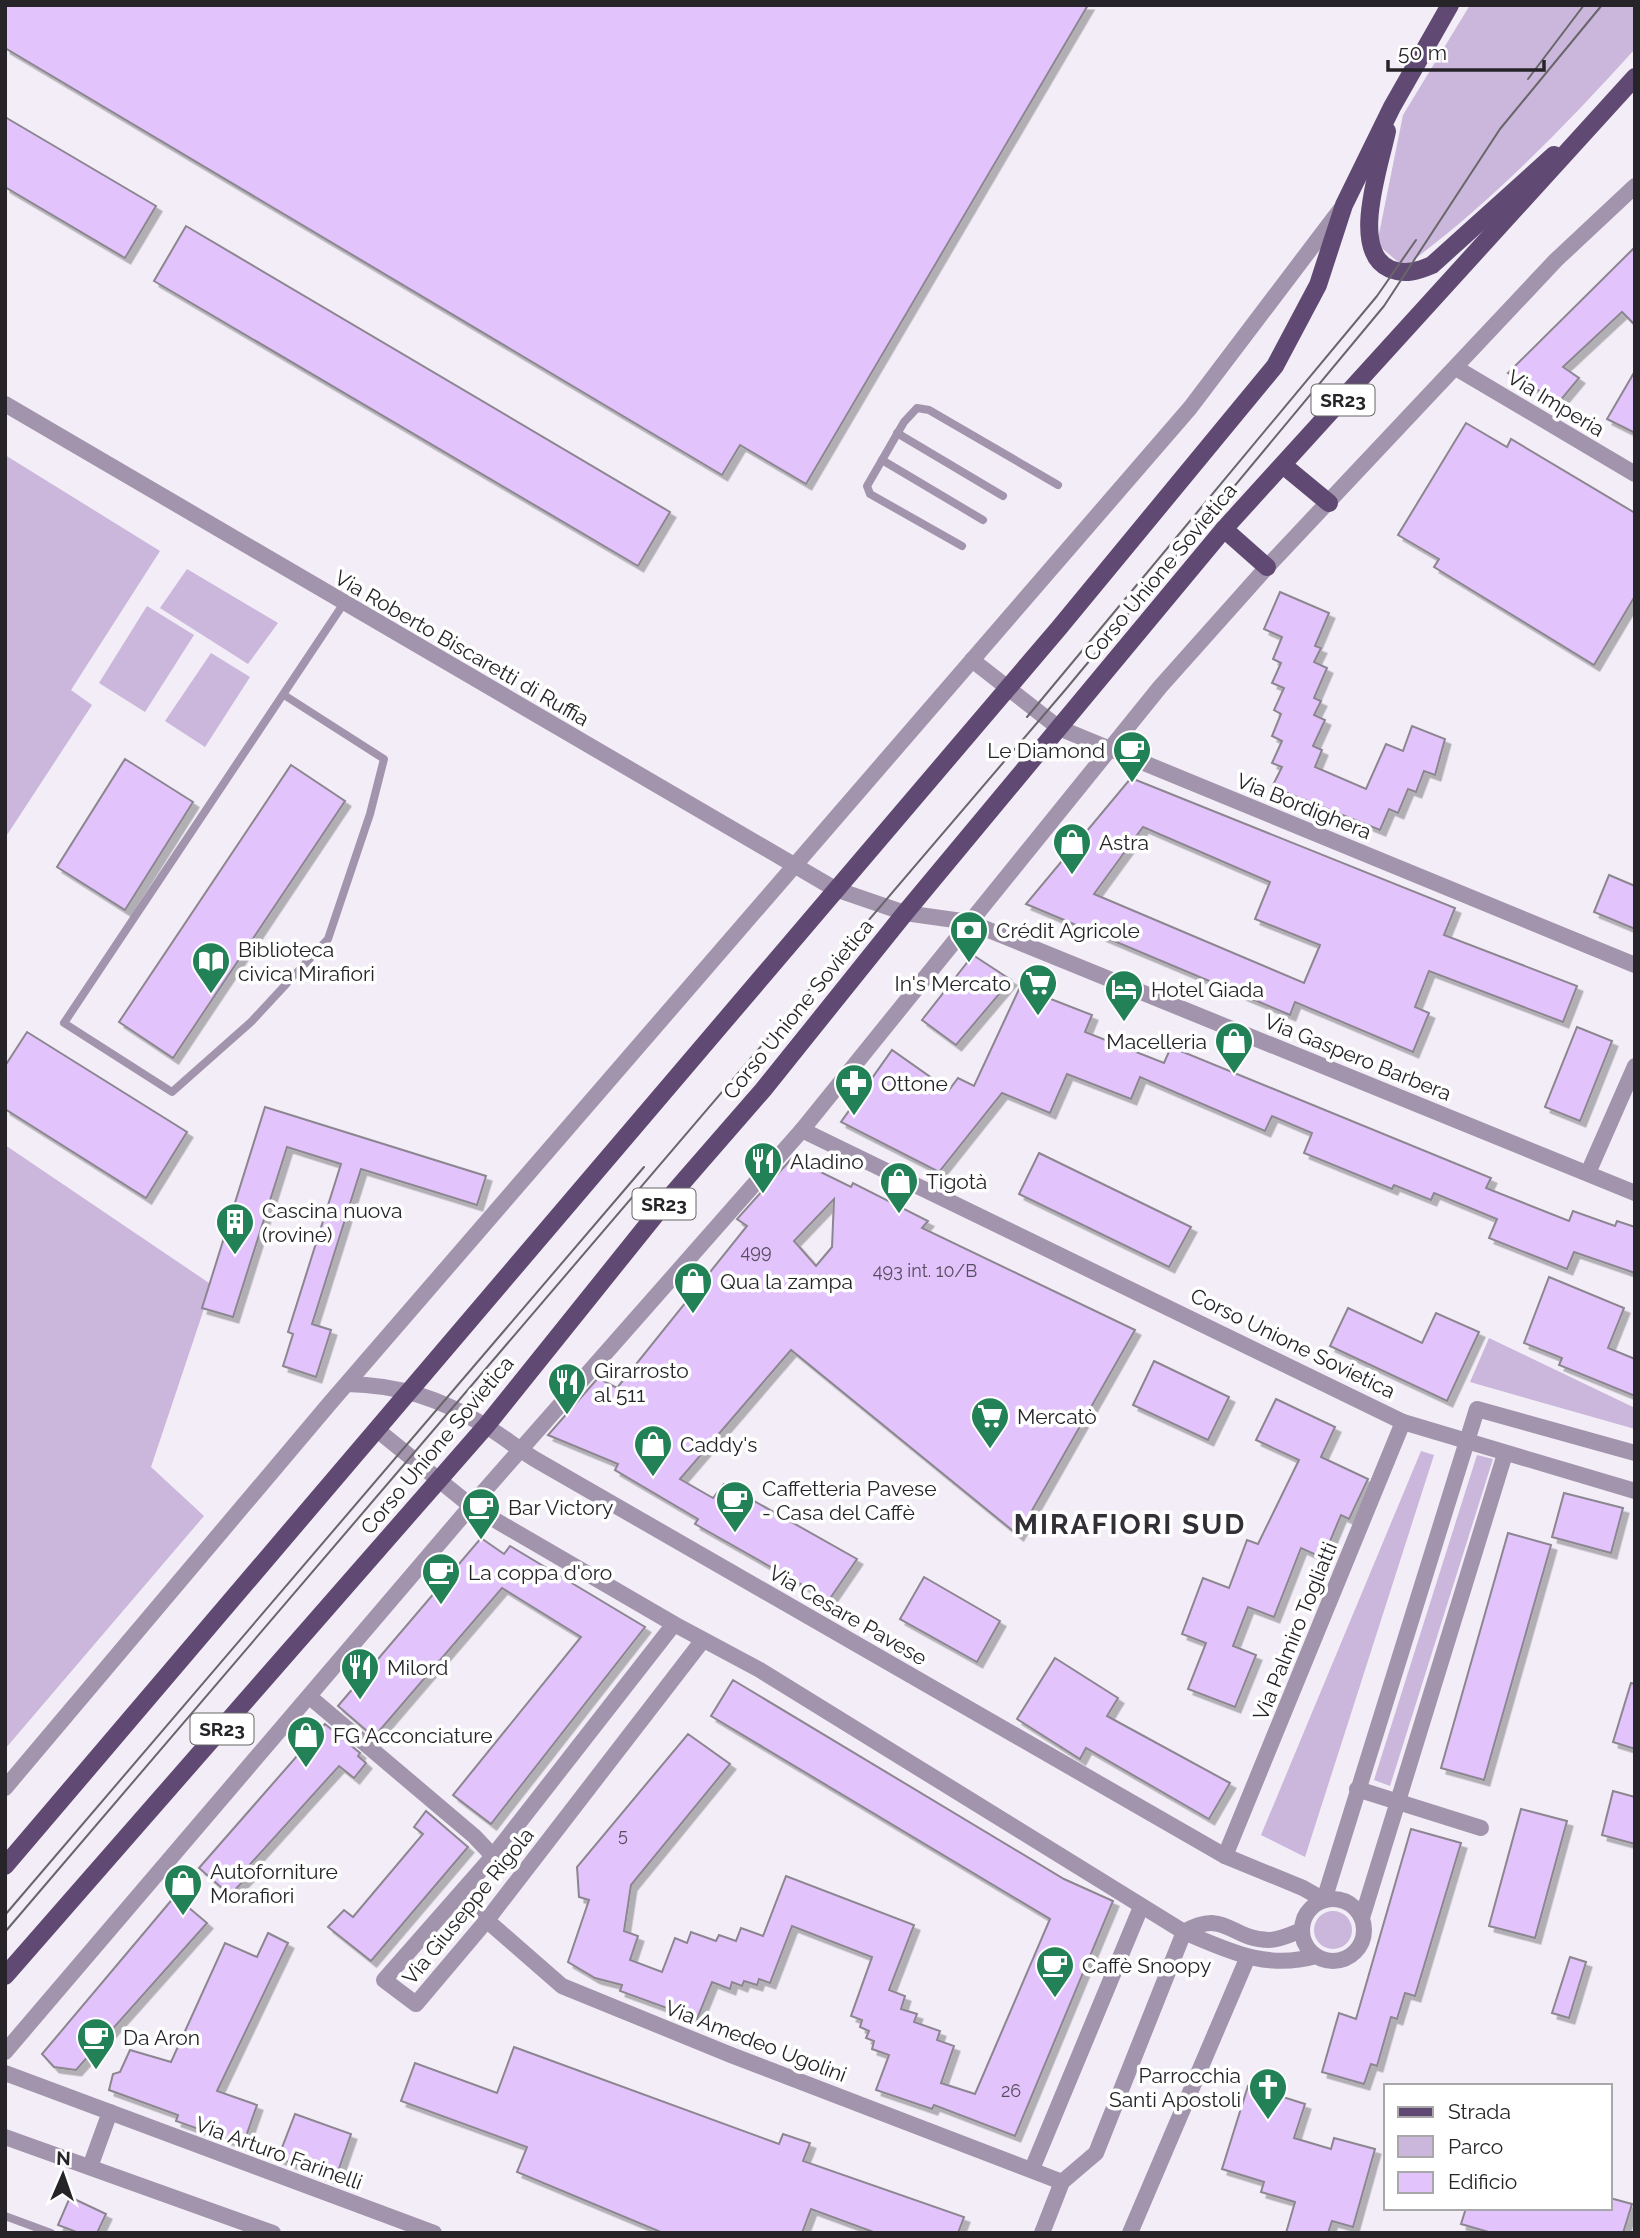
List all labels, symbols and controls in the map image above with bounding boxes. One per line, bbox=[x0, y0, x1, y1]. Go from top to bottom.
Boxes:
scale bar bbox=[1388, 28, 1544, 72]
text: 50 m bbox=[1398, 40, 1447, 65]
street label: Via Imperia bbox=[1503, 364, 1609, 442]
road number: SR23 bbox=[1312, 384, 1374, 416]
street label: Corso Unione Sovietica bbox=[1078, 478, 1242, 666]
street label: Via Roberto Biscaretti di Ruffia bbox=[330, 565, 594, 731]
cafe icon: Le Diamond bbox=[1111, 729, 1153, 784]
place label: Le Diamond bbox=[987, 738, 1105, 763]
street label: Via Bordighera bbox=[1233, 768, 1375, 844]
shop icon: Astra bbox=[1051, 821, 1093, 876]
place label: Astra bbox=[1099, 830, 1149, 855]
bank icon: Crédit Agricole bbox=[948, 909, 990, 964]
street label: Corso Unione Sovietica bbox=[718, 914, 878, 1104]
place label: Crédit Agricole bbox=[996, 918, 1140, 943]
place label: Biblioteca civica Mirafiori bbox=[238, 937, 375, 986]
library icon: Biblioteca civica Mirafiori bbox=[190, 940, 232, 995]
supermarket icon: In's Mercato bbox=[1017, 962, 1059, 1017]
hotel icon: Hotel Giada bbox=[1103, 968, 1145, 1023]
place label: In's Mercato bbox=[894, 971, 1011, 996]
place label: Hotel Giada bbox=[1151, 977, 1264, 1002]
street label: Via Gaspero Barbera bbox=[1261, 1008, 1455, 1106]
shop icon: Macelleria bbox=[1213, 1020, 1255, 1075]
place label: Macelleria bbox=[1106, 1029, 1207, 1054]
pharmacy icon: Ottone bbox=[833, 1062, 875, 1117]
place label: Ottone bbox=[881, 1071, 948, 1096]
restaurant icon: Aladino bbox=[742, 1140, 784, 1195]
place label: Aladino bbox=[790, 1149, 864, 1174]
shop icon: Tigotà bbox=[878, 1160, 920, 1215]
place label: Tigotà bbox=[926, 1169, 987, 1194]
road number: SR23 bbox=[632, 1188, 696, 1220]
place label: Cascina nuova (rovine) bbox=[262, 1198, 402, 1247]
building icon: Cascina nuova (rovine) bbox=[214, 1201, 256, 1256]
house number: 499 bbox=[741, 1241, 771, 1262]
shop icon: Qua la zampa bbox=[672, 1260, 714, 1315]
house number: 493 int. 10/B bbox=[873, 1260, 977, 1281]
place label: Qua la zampa bbox=[720, 1269, 853, 1294]
street label: Corso Unione Sovietica bbox=[1187, 1283, 1399, 1403]
street label: Corso Unione Sovietica bbox=[355, 1351, 519, 1539]
place label: Girarrosto al 511 bbox=[594, 1358, 689, 1407]
restaurant icon: Girarrosto al 511 bbox=[546, 1361, 588, 1416]
supermarket icon: Mercatò bbox=[969, 1395, 1011, 1450]
place label: Mercatò bbox=[1017, 1404, 1097, 1429]
shop icon: Caddy's bbox=[632, 1423, 674, 1478]
place label: Caddy's bbox=[680, 1432, 757, 1457]
place label: Caffetteria Pavese - Casa del Caffè bbox=[762, 1476, 937, 1525]
cafe icon: Caffetteria Pavese - Casa del Caffè bbox=[714, 1479, 756, 1534]
cafe icon: Bar Victory bbox=[460, 1486, 502, 1541]
place label: Bar Victory bbox=[508, 1495, 613, 1520]
district label: MIRAFIORI SUD bbox=[1014, 1508, 1246, 1541]
street label: Via Palmiro Togliatti bbox=[1248, 1538, 1342, 1724]
cafe icon: La coppa d'oro bbox=[420, 1551, 462, 1606]
place label: La coppa d'oro bbox=[468, 1560, 612, 1585]
street label: Via Cesare Pavese bbox=[765, 1560, 931, 1670]
restaurant icon: Milord bbox=[339, 1646, 381, 1701]
place label: Milord bbox=[387, 1655, 448, 1680]
road number: SR23 bbox=[190, 1714, 254, 1744]
shop icon: FG Acconciature bbox=[285, 1714, 327, 1769]
place label: FG Acconciature bbox=[333, 1723, 493, 1748]
street label: Via Giuseppe Rigola bbox=[397, 1823, 539, 1989]
house number: 5 bbox=[618, 1824, 628, 1845]
place label: Autoforniture Morafiori bbox=[210, 1859, 338, 1908]
shop icon: Autoforniture Morafiori bbox=[162, 1862, 204, 1917]
cafe icon: Caffè Snoopy bbox=[1034, 1944, 1076, 1999]
place label: Caffè Snoopy bbox=[1082, 1953, 1211, 1978]
street label: Via Amedeo Ugolini bbox=[662, 1995, 850, 2087]
cafe icon: Da Aron bbox=[75, 2016, 117, 2071]
place label: Da Aron bbox=[123, 2025, 200, 2050]
place label: Parrocchia Santi Apostoli bbox=[1109, 2063, 1241, 2112]
church icon: Parrocchia Santi Apostoli bbox=[1247, 2066, 1289, 2121]
house number: 26 bbox=[1001, 2080, 1021, 2101]
legend bbox=[1384, 2084, 1612, 2210]
text: Strada bbox=[1448, 2099, 1511, 2124]
street label: Via Arturo Farinelli bbox=[192, 2111, 366, 2195]
text: Parco bbox=[1448, 2134, 1503, 2159]
north arrow bbox=[28, 2140, 98, 2210]
text: N bbox=[56, 2147, 71, 2169]
text: Edificio bbox=[1448, 2169, 1517, 2194]

